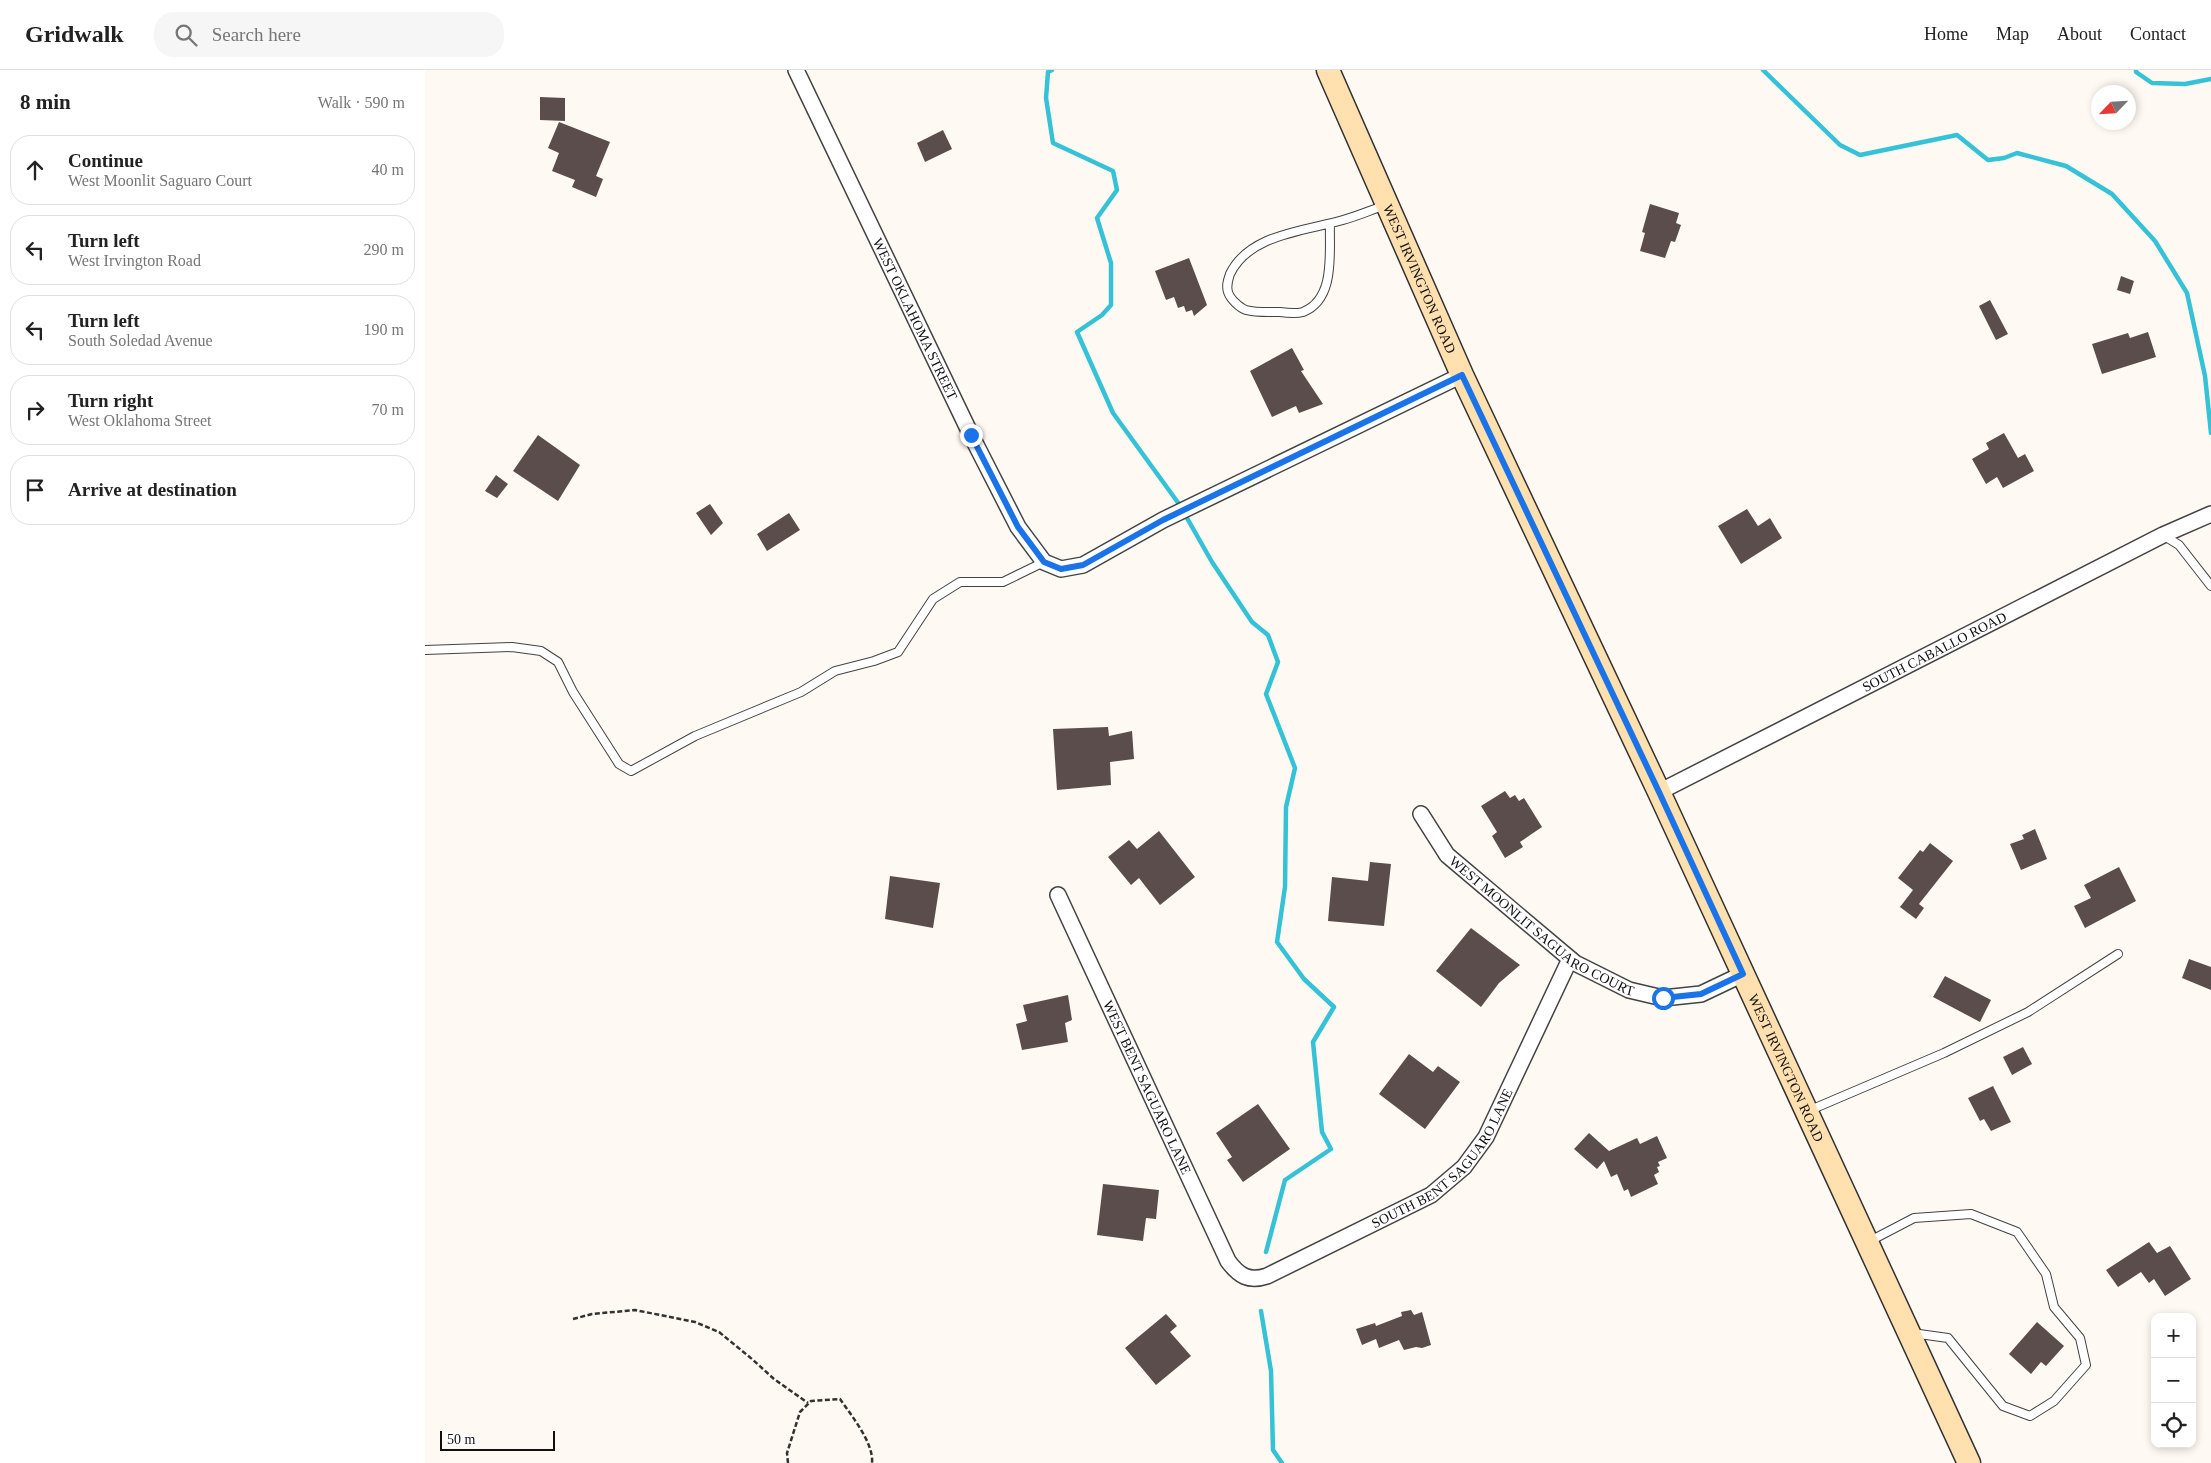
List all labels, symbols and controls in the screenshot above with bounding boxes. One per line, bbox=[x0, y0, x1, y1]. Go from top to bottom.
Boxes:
search box bbox=[154, 12, 504, 57]
text: Gridwalk bbox=[25, 21, 124, 47]
icon: search bbox=[172, 21, 200, 49]
text: Search here bbox=[212, 24, 301, 45]
text: Home bbox=[1924, 24, 1968, 44]
text: Map bbox=[1996, 24, 2029, 44]
text: About bbox=[2057, 24, 2102, 44]
text: Contact bbox=[2130, 24, 2186, 44]
north arrow bbox=[2091, 85, 2136, 130]
text: 8 min bbox=[20, 90, 71, 114]
text: Walk · 590 m bbox=[318, 94, 405, 111]
text: Continue bbox=[68, 150, 143, 171]
icon: ahead bbox=[21, 156, 49, 184]
text: 40 m bbox=[372, 161, 404, 178]
text: West Moonlit Saguaro Court bbox=[68, 172, 252, 189]
street label: WEST IRVINGTON ROAD bbox=[1380, 202, 1459, 356]
text: Turn left bbox=[68, 230, 140, 251]
icon: left bbox=[21, 236, 49, 264]
street label: WEST OKLAHOMA STREET bbox=[870, 236, 960, 403]
text: 290 m bbox=[364, 241, 404, 258]
text: West Irvington Road bbox=[68, 252, 201, 269]
text: Turn left bbox=[68, 310, 140, 331]
icon: left bbox=[21, 316, 49, 344]
text: 190 m bbox=[364, 321, 404, 338]
text: South Soledad Avenue bbox=[68, 332, 213, 349]
text: Turn right bbox=[68, 390, 153, 411]
icon: right bbox=[21, 396, 49, 424]
text: 70 m bbox=[372, 401, 404, 418]
text: West Oklahoma Street bbox=[68, 412, 212, 429]
route end bbox=[960, 424, 983, 447]
icon: arrive bbox=[21, 476, 49, 504]
text: Arrive at destination bbox=[68, 479, 237, 500]
street label: SOUTH CABALLO ROAD bbox=[1860, 609, 2009, 695]
street label: WEST MOONLIT SAGUARO COURT bbox=[1446, 853, 1636, 999]
route start bbox=[1652, 987, 1675, 1010]
street label: WEST IRVINGTON ROAD bbox=[1745, 992, 1826, 1144]
street label: WEST BENT SAGUARO LANE bbox=[1100, 998, 1194, 1177]
street label: SOUTH BENT SAGUARO LANE bbox=[1369, 1086, 1516, 1231]
map controls bbox=[2151, 1313, 2196, 1448]
button: + bbox=[2151, 1313, 2196, 1358]
button: − bbox=[2151, 1358, 2196, 1403]
button: locate bbox=[2151, 1403, 2196, 1448]
scale bar bbox=[440, 1428, 555, 1451]
text: 50 m bbox=[447, 1432, 475, 1447]

